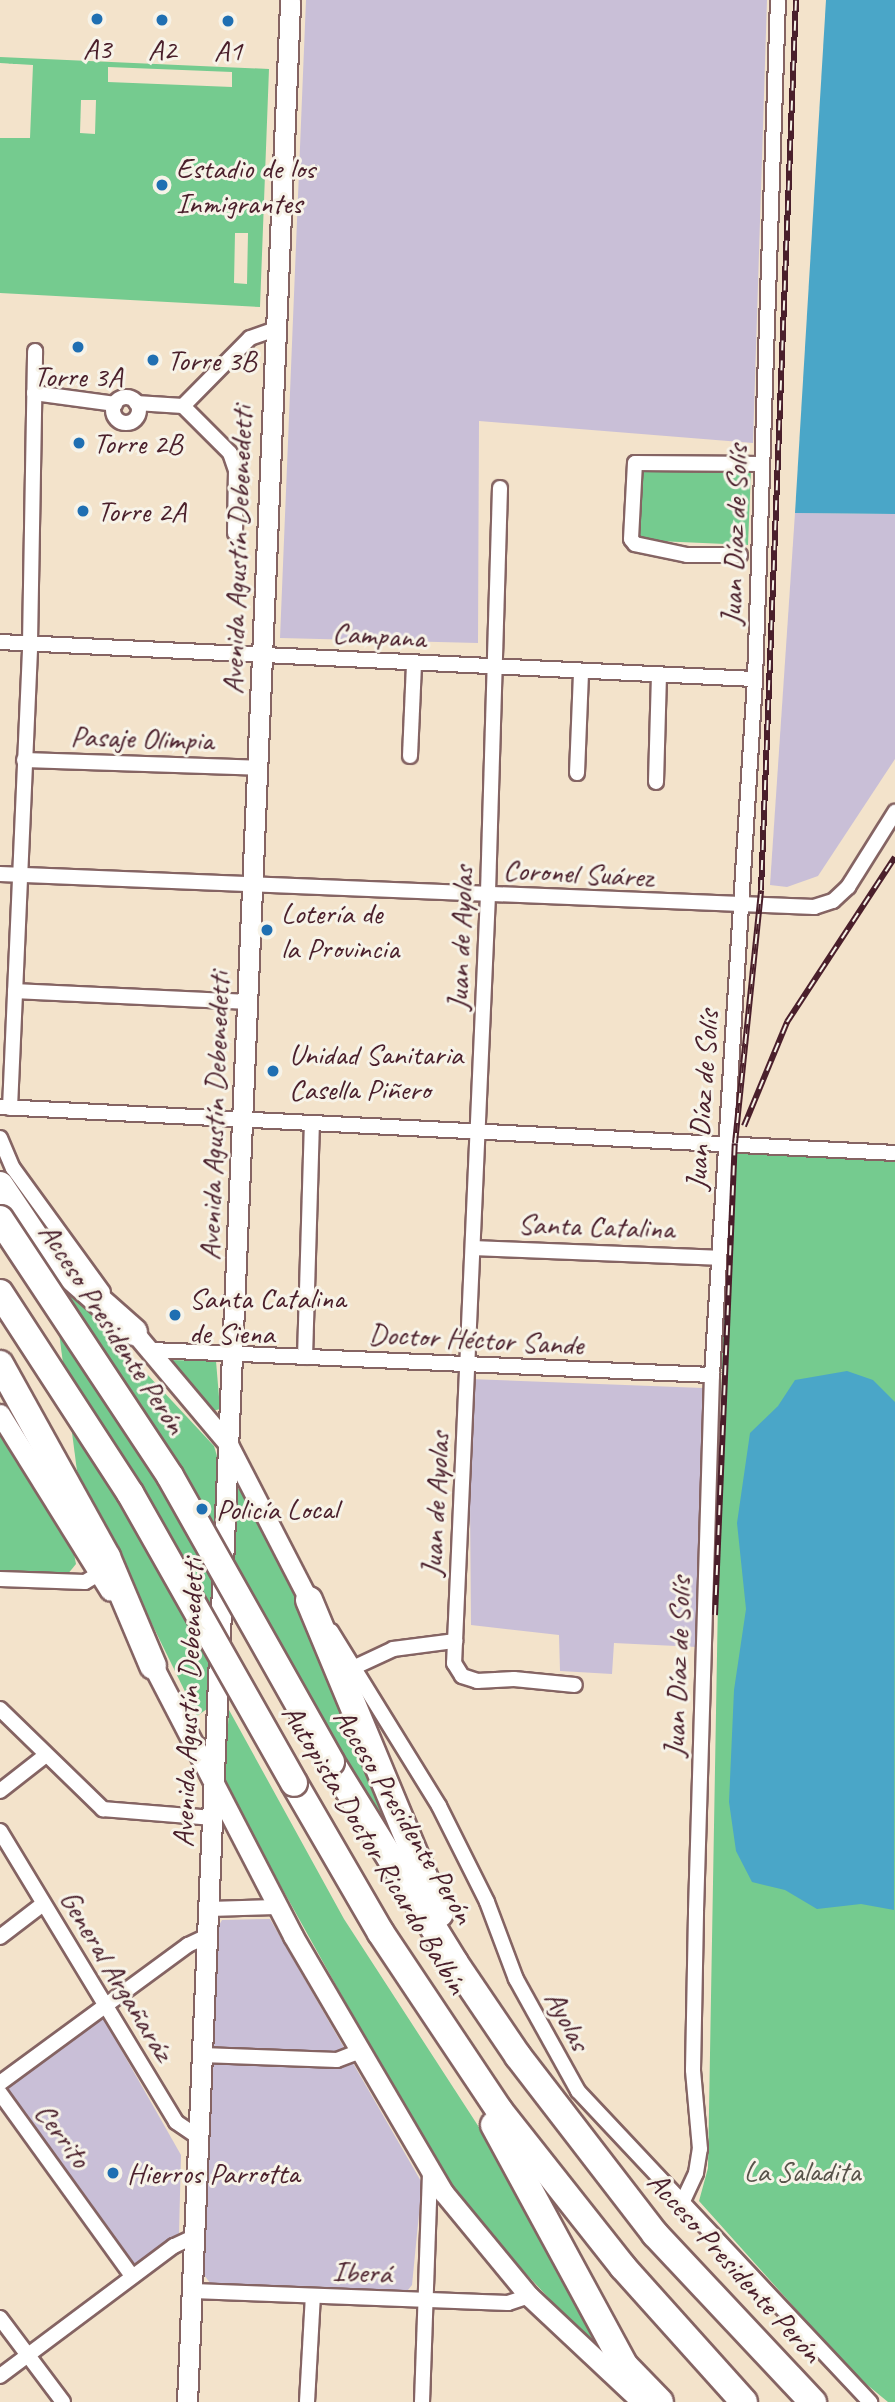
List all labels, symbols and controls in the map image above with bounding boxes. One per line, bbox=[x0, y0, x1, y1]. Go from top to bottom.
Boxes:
marker: A3 bbox=[89, 11, 105, 27]
marker: A2 bbox=[154, 12, 170, 28]
marker: A1 bbox=[220, 13, 236, 29]
place label: A3 bbox=[83, 30, 111, 66]
place label: A2 bbox=[148, 31, 176, 67]
place label: A1 bbox=[214, 32, 242, 68]
place label: Estadio de los Inmigrantes bbox=[176, 150, 315, 220]
marker: Estadio de los Inmigrantes bbox=[154, 177, 170, 193]
marker: Torre 3A bbox=[70, 339, 86, 355]
place label: Torre 3B bbox=[167, 342, 256, 378]
marker: Torre 3B bbox=[145, 352, 161, 368]
place label: Torre 3A bbox=[34, 358, 122, 394]
street label: Avenida Agustín Debenedetti bbox=[214, 405, 260, 695]
place label: Torre 2B bbox=[93, 425, 182, 461]
marker: Torre 2B bbox=[71, 435, 87, 451]
street label: Juan Díaz de Solís bbox=[713, 445, 755, 625]
place label: Torre 2A bbox=[97, 493, 186, 529]
marker: Torre 2A bbox=[75, 503, 91, 519]
street label: Campana bbox=[331, 614, 427, 656]
street label: Pasaje Olimpia bbox=[69, 717, 215, 759]
street label: Coronel Suárez bbox=[502, 851, 654, 895]
street label: Juan de Ayolas bbox=[439, 865, 481, 1011]
place label: Lotería de la Provincia bbox=[281, 895, 400, 965]
marker: Lotería de la Provincia bbox=[259, 922, 275, 938]
street label: Avenida Agustín Debenedetti bbox=[191, 971, 237, 1261]
street label: Juan Díaz de Solís bbox=[678, 1009, 726, 1191]
place label: Unidad Sanitaria Casella Piñero bbox=[289, 1036, 463, 1106]
marker: Unidad Sanitaria Casella Piñero bbox=[263, 1061, 283, 1081]
street label: Santa Catalina bbox=[517, 1205, 675, 1247]
street label: Acceso Presidente Perón bbox=[31, 1216, 195, 1440]
place label: Santa Catalina de Siena bbox=[189, 1280, 346, 1350]
marker: Santa Catalina de Siena bbox=[167, 1307, 183, 1323]
street label: Doctor Héctor Sande bbox=[367, 1315, 585, 1363]
street label: Juan de Ayolas bbox=[413, 1431, 457, 1577]
place label: Policía Local bbox=[216, 1491, 338, 1527]
marker: Policía Local bbox=[194, 1501, 210, 1517]
street label: Avenida Agustín Debenedetti bbox=[165, 1558, 211, 1848]
street label: Juan Díaz de Solís bbox=[656, 1577, 698, 1757]
street label: Autopista Doctor Ricardo Balbín bbox=[274, 1697, 476, 2001]
street label: Acceso Presidente Perón bbox=[326, 1702, 482, 1930]
street label: General Argañaráz bbox=[52, 1883, 182, 2067]
street label: Ayolas bbox=[537, 1984, 599, 2056]
street label: Cerrito bbox=[27, 2095, 99, 2175]
park label: La Saladita bbox=[743, 2153, 861, 2189]
place label: Hierros Parrotta bbox=[127, 2155, 299, 2191]
street label: Acceso Presidente Perón bbox=[640, 2164, 830, 2370]
marker: Hierros Parrotta bbox=[105, 2165, 121, 2181]
street label: Iberá bbox=[332, 2253, 392, 2291]

